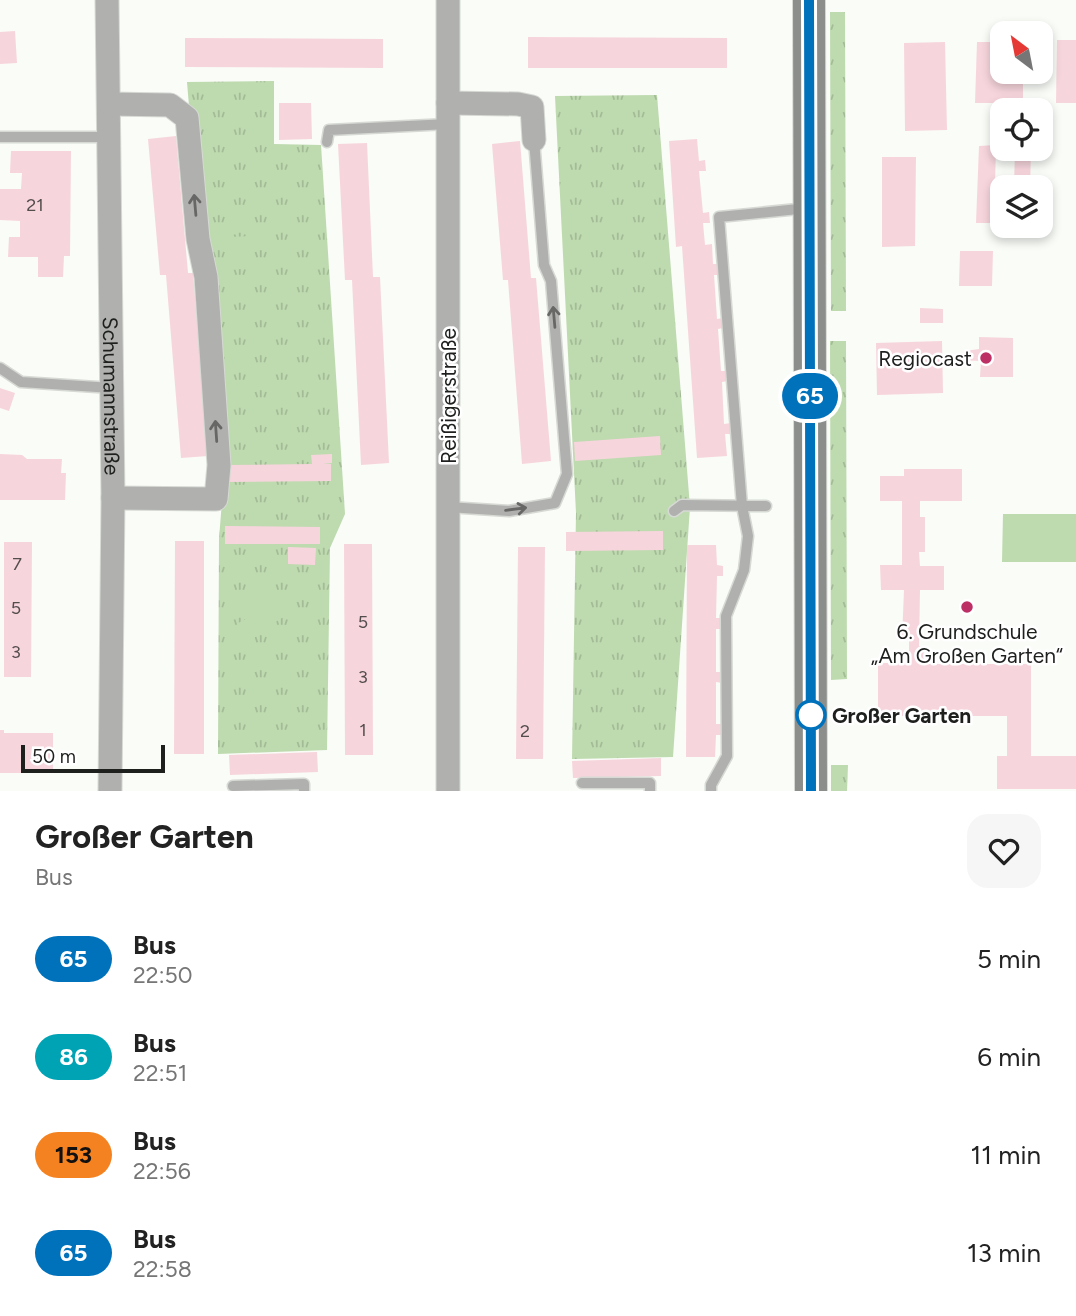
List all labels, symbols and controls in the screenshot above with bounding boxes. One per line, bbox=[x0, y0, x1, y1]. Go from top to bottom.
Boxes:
north arrow bbox=[990, 21, 1054, 84]
map controls bbox=[990, 21, 1053, 238]
button: locate bbox=[990, 98, 1053, 161]
button: layers bbox=[990, 175, 1053, 238]
house number: 21 bbox=[26, 194, 44, 216]
one-way arrow bbox=[188, 194, 201, 217]
one-way arrow bbox=[547, 306, 560, 329]
street label: Schumannstraße bbox=[98, 316, 125, 475]
street label: Reißigerstraße bbox=[436, 328, 461, 464]
place label: Regiocast bbox=[878, 346, 972, 371]
marker: Regiocast bbox=[978, 350, 994, 366]
line badge: 65 bbox=[778, 373, 842, 419]
text: 65 bbox=[796, 381, 824, 410]
one-way arrow bbox=[209, 420, 222, 443]
one-way arrow bbox=[504, 502, 527, 515]
house number: 7 bbox=[12, 553, 22, 575]
house number: 5 bbox=[11, 597, 21, 619]
marker: 6. Grundschule „Am Großen Garten“ bbox=[959, 599, 975, 615]
house number: 5 bbox=[358, 611, 368, 633]
place label: 6. Grundschule „Am Großen Garten“ bbox=[871, 619, 1063, 668]
house number: 3 bbox=[11, 641, 21, 663]
house number: 3 bbox=[358, 666, 368, 688]
marker: Großer Garten bbox=[796, 700, 826, 730]
place label: Großer Garten bbox=[832, 703, 971, 728]
house number: 1 bbox=[359, 719, 367, 741]
house number: 2 bbox=[520, 720, 530, 742]
scale bar bbox=[21, 742, 164, 774]
text: 50 m bbox=[32, 745, 76, 768]
button: heart bbox=[967, 814, 1041, 888]
text: Großer Garten bbox=[35, 817, 254, 856]
text: Bus bbox=[35, 863, 73, 891]
text: Bus bbox=[133, 929, 176, 961]
text: 5 min bbox=[977, 943, 1041, 975]
text: 65 bbox=[60, 944, 87, 973]
text: 22:50 bbox=[133, 961, 193, 989]
text: Bus bbox=[133, 1027, 176, 1059]
text: 6 min bbox=[977, 1041, 1041, 1073]
text: 86 bbox=[59, 1042, 88, 1071]
text: 22:51 bbox=[133, 1059, 187, 1087]
text: Bus bbox=[133, 1125, 176, 1157]
text: 11 min bbox=[970, 1139, 1041, 1171]
text: 153 bbox=[55, 1140, 92, 1169]
text: 22:56 bbox=[133, 1157, 191, 1185]
text: Bus bbox=[133, 1223, 176, 1255]
text: 13 min bbox=[967, 1237, 1041, 1269]
text: 65 bbox=[60, 1238, 87, 1267]
text: 22:58 bbox=[133, 1255, 192, 1283]

